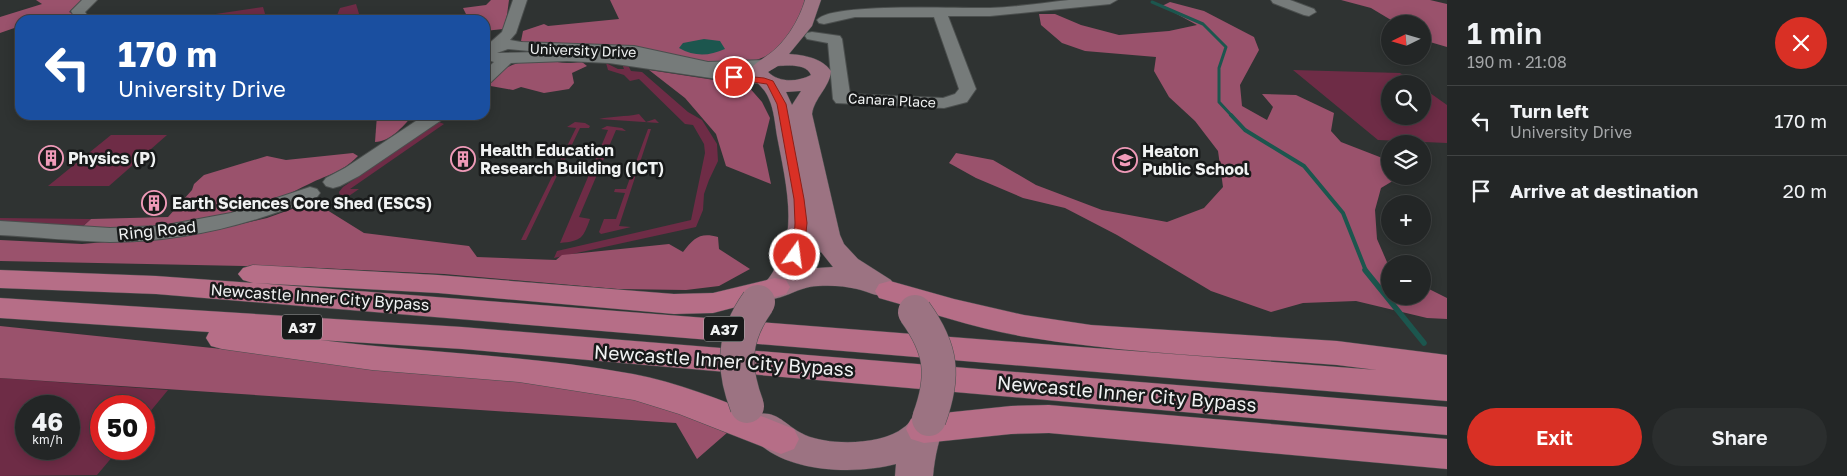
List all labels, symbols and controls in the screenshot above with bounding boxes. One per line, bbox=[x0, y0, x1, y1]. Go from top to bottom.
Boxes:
north arrow bbox=[1381, 15, 1431, 65]
map controls bbox=[1381, 15, 1431, 305]
text: 1 min bbox=[1467, 15, 1542, 51]
button: close bbox=[1775, 17, 1827, 69]
text: 170 m bbox=[118, 33, 217, 75]
icon: left bbox=[35, 35, 100, 100]
street label: University Drive bbox=[529, 40, 637, 60]
text: 190 m · 21:08 bbox=[1467, 52, 1567, 72]
pin bbox=[713, 56, 755, 98]
icon: arrive bbox=[720, 63, 748, 91]
text: University Drive bbox=[118, 75, 286, 102]
button: search bbox=[1381, 75, 1431, 125]
street label: Canara Place bbox=[848, 89, 936, 111]
text: Turn left bbox=[1510, 99, 1589, 122]
icon: left bbox=[1467, 107, 1495, 135]
text: 170 m bbox=[1774, 109, 1827, 132]
text: University Drive bbox=[1510, 122, 1632, 142]
button: layers bbox=[1381, 135, 1431, 185]
place label: Health Education Research Building (ICT) bbox=[480, 140, 664, 178]
place label: Heaton Public School bbox=[1142, 141, 1250, 179]
building icon: Physics (P) bbox=[38, 145, 64, 171]
building icon: Health Education Research Building (ICT) bbox=[450, 146, 476, 172]
school or university icon: Heaton Public School bbox=[1112, 147, 1138, 173]
place label: Physics (P) bbox=[68, 148, 156, 168]
icon: arrive bbox=[1467, 177, 1495, 205]
text: Arrive at destination bbox=[1510, 179, 1698, 202]
text: 20 m bbox=[1783, 179, 1827, 202]
building icon: Earth Sciences Core Shed (ESCS) bbox=[141, 190, 167, 216]
place label: Earth Sciences Core Shed (ESCS) bbox=[172, 193, 432, 213]
button: + bbox=[1381, 195, 1431, 245]
street label: Ring Road bbox=[117, 216, 197, 244]
position arrow bbox=[768, 228, 820, 280]
button: − bbox=[1381, 255, 1431, 305]
street label: Newcastle Inner City Bypass bbox=[210, 279, 430, 315]
road number: A37 bbox=[282, 314, 322, 340]
road number: A37 bbox=[704, 316, 744, 342]
street label: Newcastle Inner City Bypass bbox=[593, 339, 855, 381]
street label: Newcastle Inner City Bypass bbox=[996, 370, 1258, 416]
speed limit sign: 50 bbox=[90, 395, 155, 460]
text: 46 bbox=[32, 406, 63, 437]
button: Exit bbox=[1467, 408, 1642, 466]
button: Share bbox=[1652, 408, 1827, 466]
text: km/h bbox=[32, 432, 63, 447]

